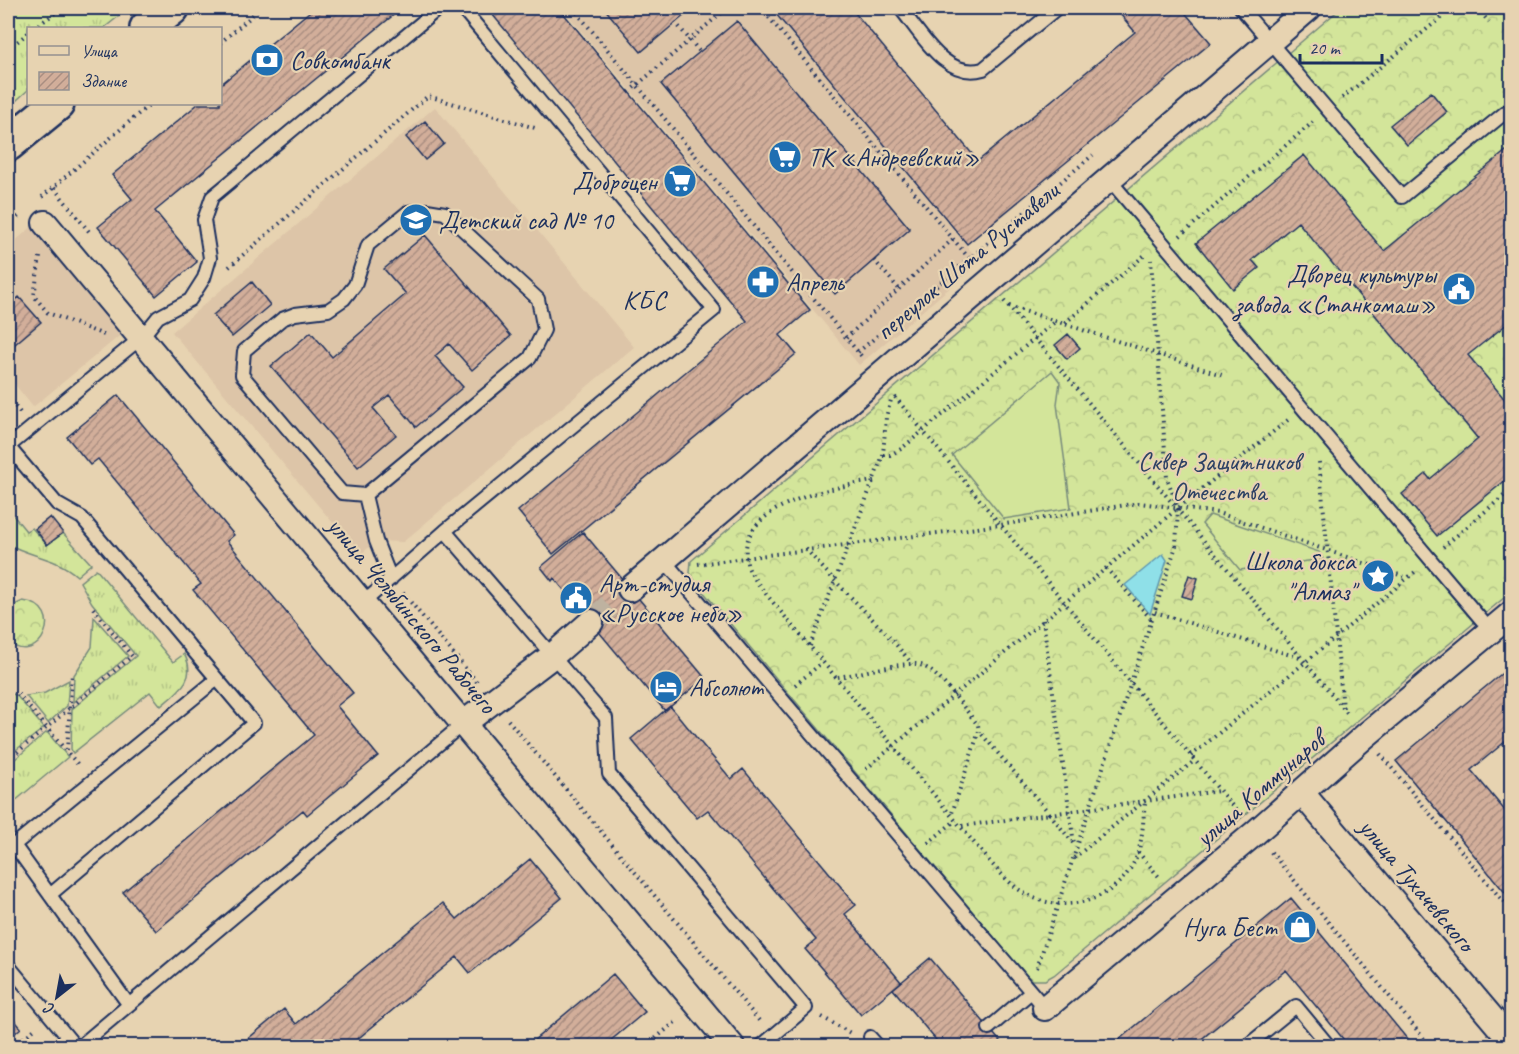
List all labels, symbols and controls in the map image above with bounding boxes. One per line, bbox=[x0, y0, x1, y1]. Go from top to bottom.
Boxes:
legend bbox=[27, 27, 222, 105]
scale bar bbox=[1300, 27, 1382, 65]
text: 20 m bbox=[1309, 37, 1342, 59]
text: Улица bbox=[81, 40, 118, 62]
bank icon: Совкомбанк bbox=[249, 42, 285, 78]
place label: Совкомбанк bbox=[290, 44, 391, 77]
text: Здание bbox=[81, 70, 127, 92]
supermarket icon: ТК «Андреевский» bbox=[767, 139, 803, 175]
place label: ТК «Андреевский» bbox=[808, 141, 980, 174]
supermarket icon: Доброцен bbox=[662, 163, 698, 199]
place label: Доброцен bbox=[572, 165, 658, 198]
street label: переулок Шота Руставели bbox=[868, 174, 1067, 348]
school or university icon: Детский сад № 10 bbox=[398, 202, 434, 238]
place label: Детский сад № 10 bbox=[439, 204, 615, 237]
place label: Дворец культуры завода «Станкомаш» bbox=[1232, 258, 1438, 322]
pharmacy icon: Апрель bbox=[745, 264, 781, 300]
place label: Апрель bbox=[786, 266, 846, 299]
public building icon: Дворец культуры завода «Станкомаш» bbox=[1441, 271, 1477, 307]
district label: КБС bbox=[623, 283, 669, 317]
park label: Сквер Защитников Отечества bbox=[1138, 445, 1305, 508]
street label: улица Челябинского Рабочего bbox=[319, 508, 505, 722]
place label: Школа бокса "Алмаз" bbox=[1244, 545, 1360, 608]
place icon: Школа бокса "Алмаз" bbox=[1360, 558, 1396, 594]
place label: Арт-студия «Русское небо» bbox=[599, 567, 742, 630]
public building icon: Арт-студия «Русское небо» bbox=[558, 580, 594, 616]
hotel icon: Абсолют bbox=[648, 669, 684, 705]
place label: Абсолют bbox=[689, 671, 764, 704]
street label: улица Коммунаров bbox=[1187, 720, 1336, 856]
street label: улица Тухачевского bbox=[1350, 810, 1484, 961]
shop icon: Нуга Бест bbox=[1282, 909, 1318, 945]
place label: Нуга Бест bbox=[1183, 911, 1278, 944]
north arrow bbox=[27, 967, 87, 1027]
text: С bbox=[39, 997, 58, 1020]

